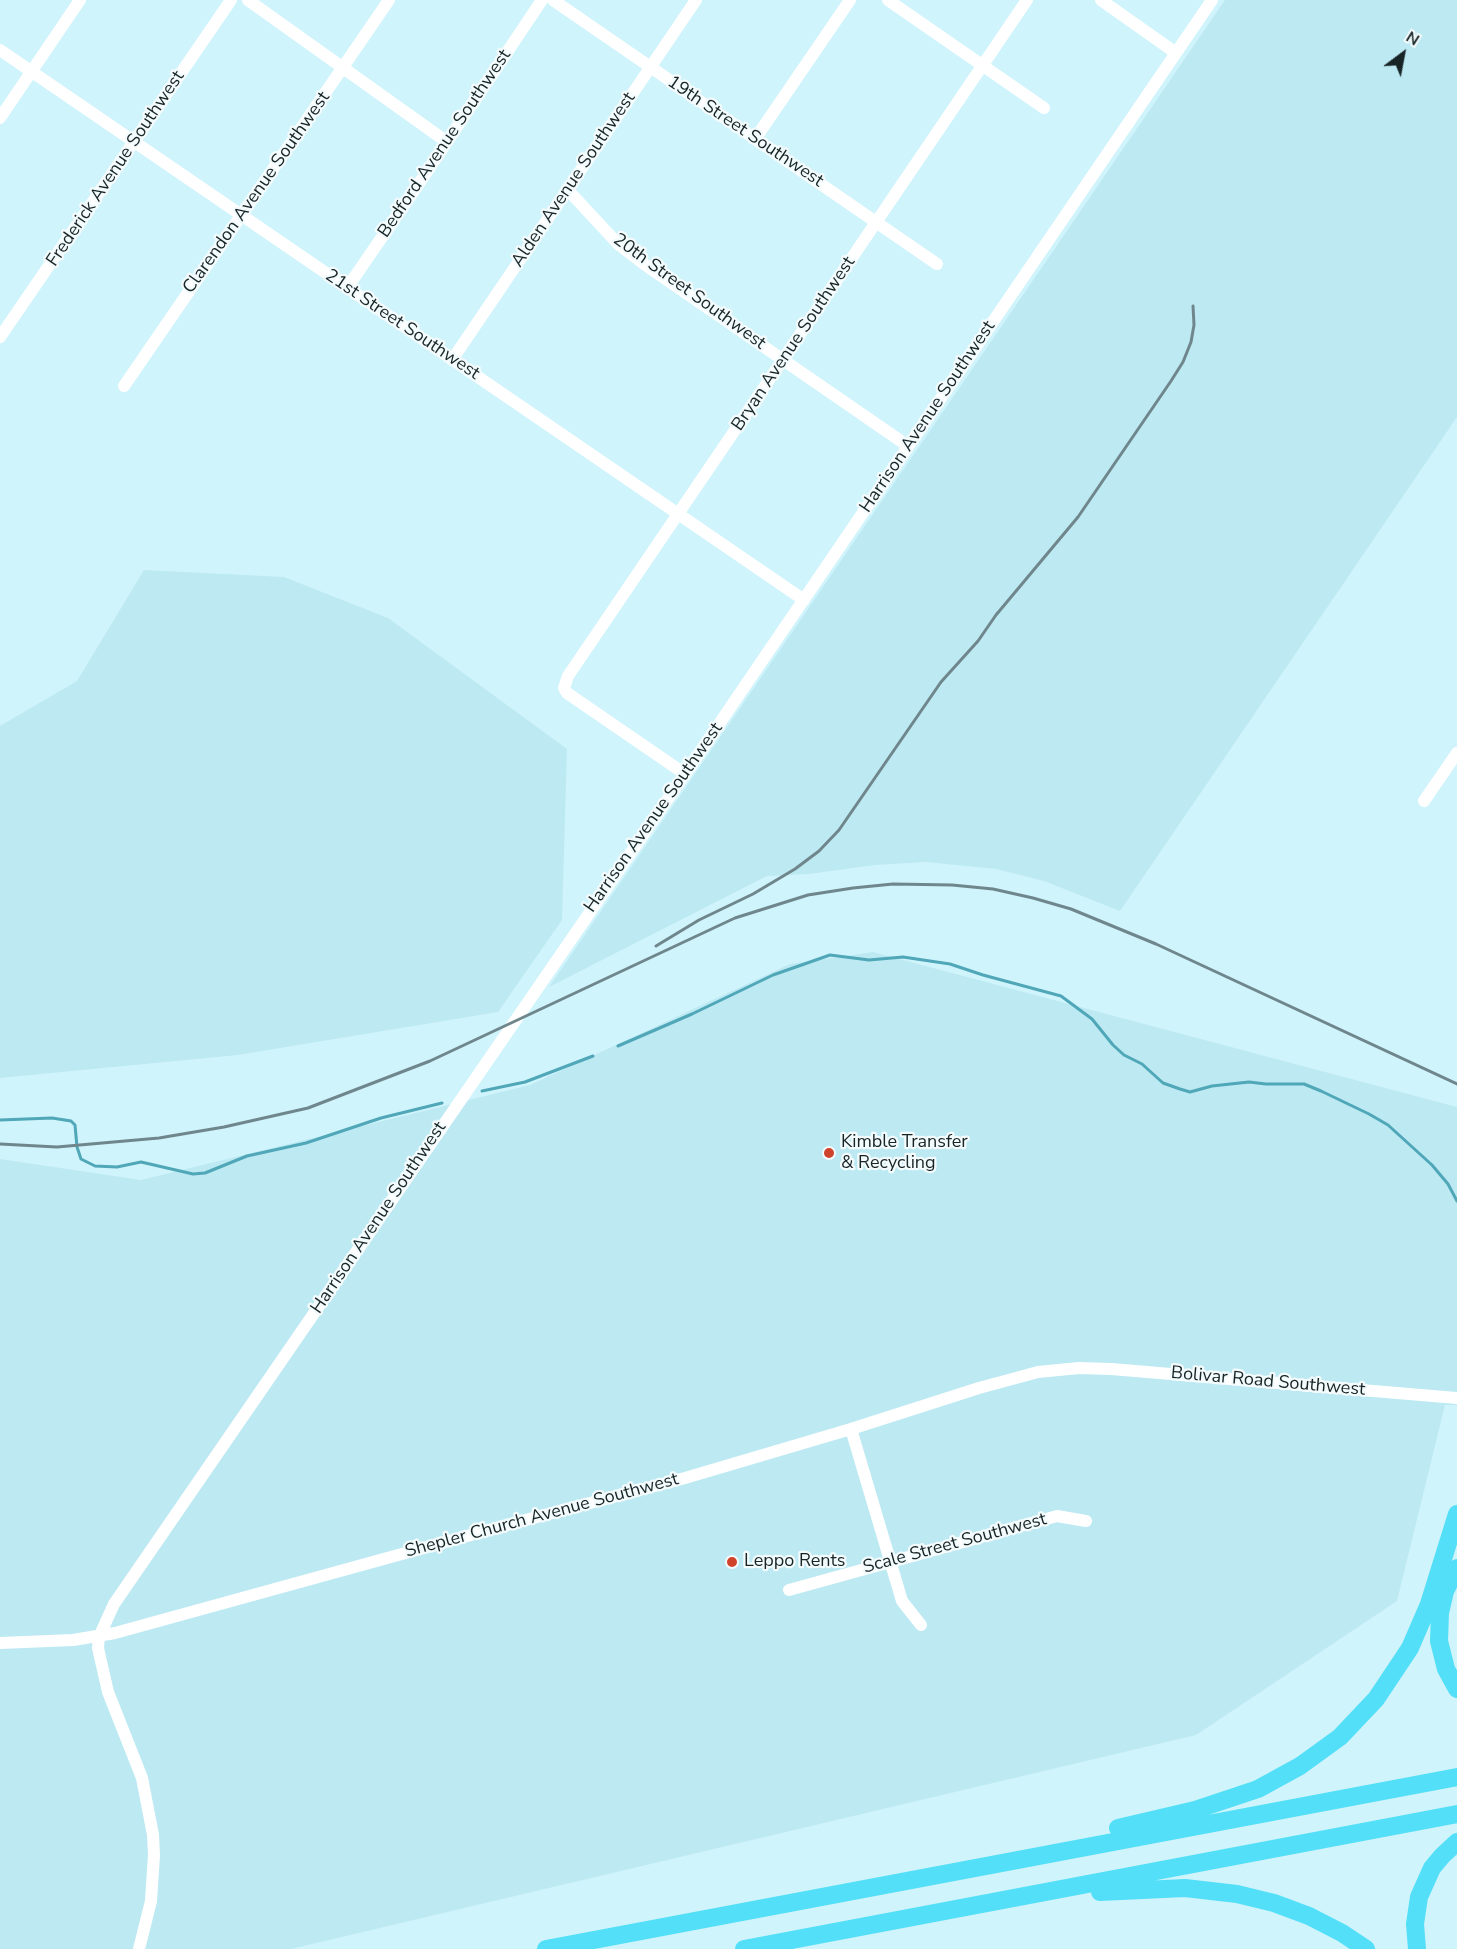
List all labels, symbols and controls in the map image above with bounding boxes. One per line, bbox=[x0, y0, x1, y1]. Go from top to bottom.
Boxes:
north arrow bbox=[1373, 24, 1433, 84]
text: N bbox=[1402, 26, 1423, 51]
street label: Bedford Avenue Southwest bbox=[374, 46, 516, 242]
street label: Frederick Avenue Southwest bbox=[42, 67, 190, 271]
street label: 19th Street Southwest bbox=[663, 72, 827, 192]
street label: Clarendon Avenue Southwest bbox=[179, 88, 335, 298]
street label: Alden Avenue Southwest bbox=[507, 88, 641, 272]
street label: 20th Street Southwest bbox=[608, 229, 770, 355]
street label: Bryan Avenue Southwest bbox=[728, 253, 860, 435]
street label: 21st Street Southwest bbox=[321, 265, 483, 385]
street label: Harrison Avenue Southwest bbox=[856, 317, 1000, 517]
street label: Harrison Avenue Southwest bbox=[580, 719, 728, 917]
street label: Harrison Avenue Southwest bbox=[307, 1118, 451, 1318]
place label: Kimble Transfer & Recycling bbox=[841, 1132, 968, 1174]
marker: Kimble Transfer & Recycling bbox=[822, 1146, 836, 1160]
street label: Bolivar Road Southwest bbox=[1170, 1363, 1366, 1401]
street label: Shepler Church Avenue Southwest bbox=[403, 1469, 681, 1563]
street label: Scale Street Southwest bbox=[861, 1509, 1049, 1579]
place label: Leppo Rents bbox=[744, 1551, 845, 1573]
marker: Leppo Rents bbox=[725, 1555, 739, 1569]

